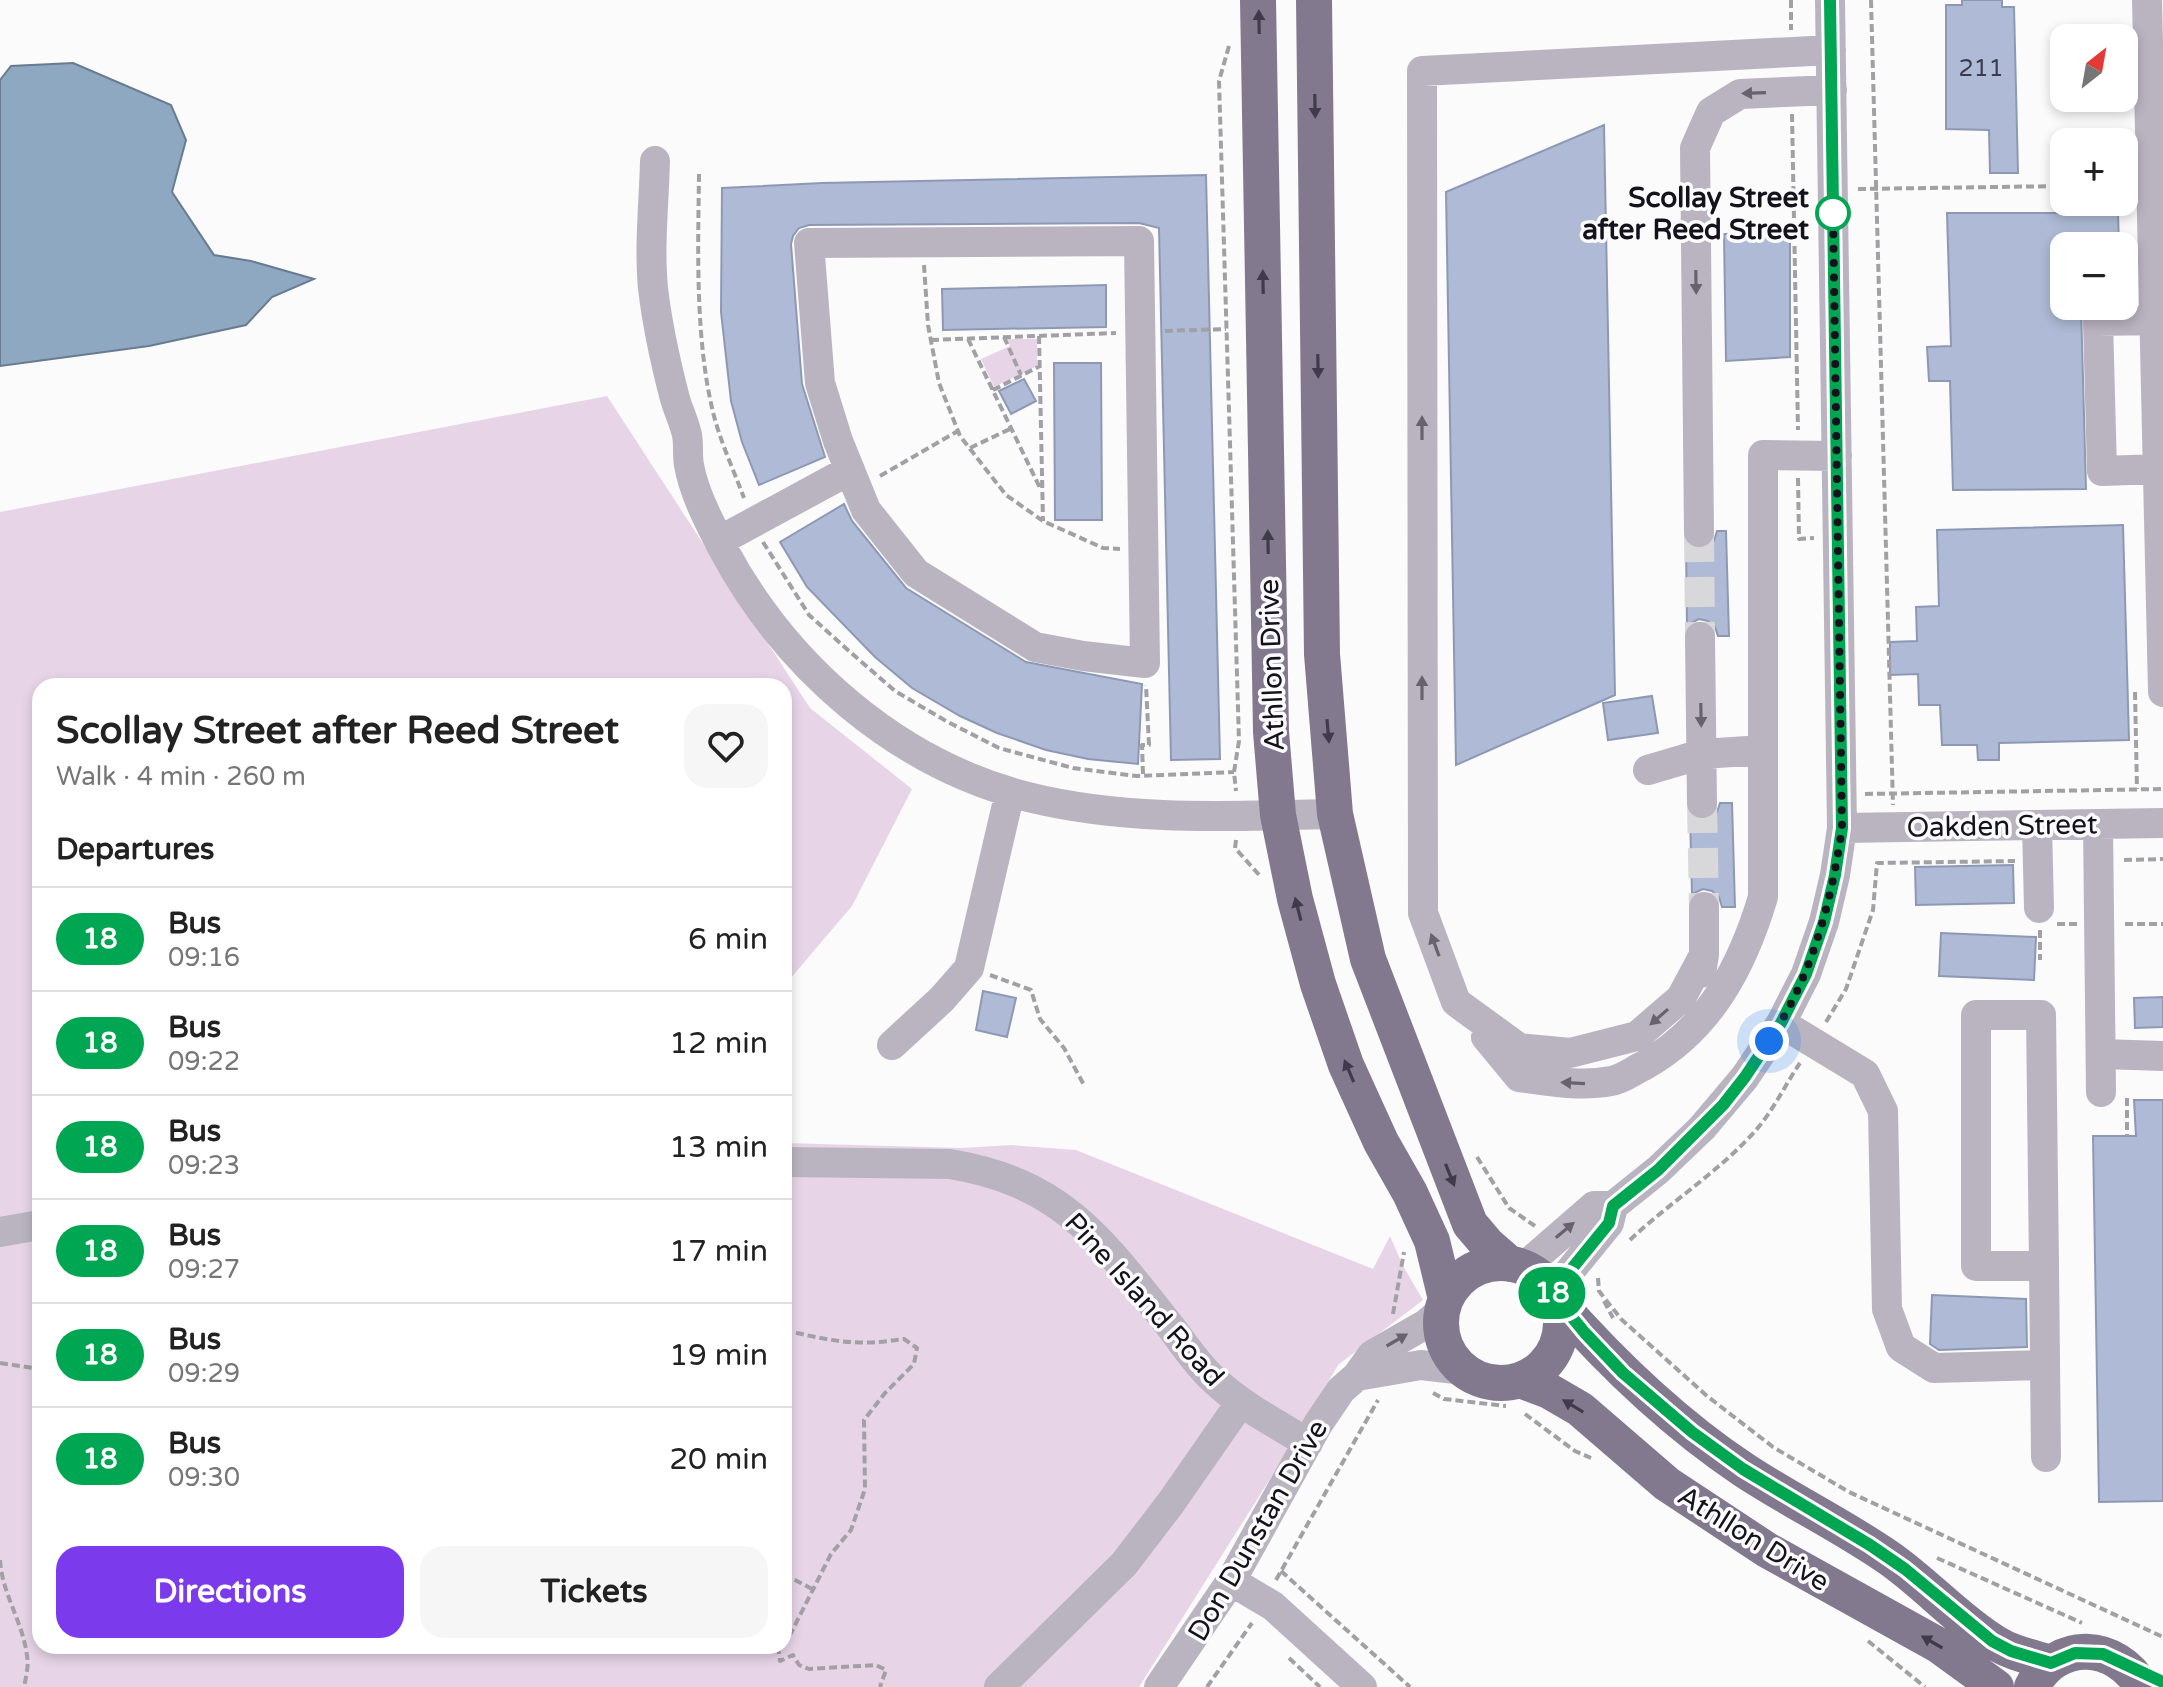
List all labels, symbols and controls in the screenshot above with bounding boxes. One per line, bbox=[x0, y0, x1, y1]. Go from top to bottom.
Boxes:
one-way arrow bbox=[1253, 9, 1265, 34]
north arrow bbox=[2050, 24, 2138, 112]
map controls bbox=[2050, 24, 2138, 320]
house number: 211 bbox=[1958, 54, 2004, 83]
one-way arrow bbox=[1741, 87, 1766, 100]
one-way arrow bbox=[1309, 94, 1321, 119]
button: + bbox=[2050, 128, 2138, 216]
place label: Scollay Street after Reed Street bbox=[1582, 181, 1809, 247]
marker: Scollay Street after Reed Street bbox=[1816, 196, 1850, 230]
button: − bbox=[2050, 232, 2138, 320]
one-way arrow bbox=[1257, 269, 1269, 294]
one-way arrow bbox=[1690, 270, 1702, 295]
one-way arrow bbox=[1312, 354, 1324, 379]
one-way arrow bbox=[1416, 415, 1428, 440]
one-way arrow bbox=[1261, 529, 1274, 554]
street label: Athllon Drive bbox=[1252, 578, 1292, 752]
one-way arrow bbox=[1416, 675, 1428, 700]
one-way arrow bbox=[1695, 703, 1707, 728]
button: heart bbox=[684, 704, 768, 788]
text: Scollay Street after Reed Street bbox=[56, 708, 619, 754]
one-way arrow bbox=[1322, 719, 1335, 744]
text: Walk · 4 min · 260 m bbox=[56, 761, 306, 792]
street label: Oakden Street bbox=[1906, 807, 2098, 845]
text: Departures bbox=[56, 831, 214, 868]
one-way arrow bbox=[1291, 896, 1303, 921]
text: Bus bbox=[168, 905, 221, 942]
text: 6 min bbox=[688, 921, 768, 958]
text: 18 bbox=[82, 922, 118, 956]
one-way arrow bbox=[1428, 933, 1441, 957]
text: 09:16 bbox=[168, 942, 240, 973]
one-way arrow bbox=[1650, 1008, 1670, 1025]
text: Bus bbox=[168, 1009, 221, 1046]
your location bbox=[1749, 1021, 1789, 1061]
text: 12 min bbox=[669, 1025, 768, 1062]
text: 18 bbox=[82, 1026, 118, 1060]
text: 09:22 bbox=[168, 1046, 240, 1077]
one-way arrow bbox=[1343, 1059, 1356, 1082]
one-way arrow bbox=[1560, 1076, 1585, 1089]
text: Bus bbox=[168, 1113, 221, 1150]
text: 13 min bbox=[669, 1129, 768, 1166]
text: 18 bbox=[82, 1130, 118, 1164]
text: 09:23 bbox=[168, 1150, 240, 1181]
one-way arrow bbox=[1444, 1163, 1457, 1187]
street label: Pine Island Road bbox=[1057, 1206, 1231, 1394]
text: Bus bbox=[168, 1217, 221, 1254]
one-way arrow bbox=[1555, 1222, 1575, 1239]
text: 17 min bbox=[669, 1233, 768, 1270]
text: 18 bbox=[82, 1234, 118, 1268]
text: 09:27 bbox=[168, 1254, 240, 1285]
line badge: 18 bbox=[1516, 1267, 1588, 1319]
text: 18 bbox=[1534, 1276, 1570, 1310]
text: Bus bbox=[168, 1321, 221, 1358]
one-way arrow bbox=[1385, 1333, 1408, 1347]
text: 19 min bbox=[669, 1337, 768, 1374]
text: 18 bbox=[82, 1338, 118, 1372]
text: 09:29 bbox=[168, 1358, 240, 1389]
one-way arrow bbox=[1562, 1399, 1584, 1413]
street label: Don Dunstan Drive bbox=[1181, 1414, 1335, 1647]
text: Bus bbox=[168, 1425, 221, 1462]
text: 20 min bbox=[669, 1441, 768, 1478]
text: 18 bbox=[82, 1442, 118, 1476]
text: 09:30 bbox=[168, 1462, 240, 1493]
street label: Athllon Drive bbox=[1671, 1479, 1836, 1599]
button: Directions bbox=[56, 1546, 404, 1638]
button: Tickets bbox=[420, 1546, 768, 1638]
one-way arrow bbox=[1921, 1635, 1943, 1649]

